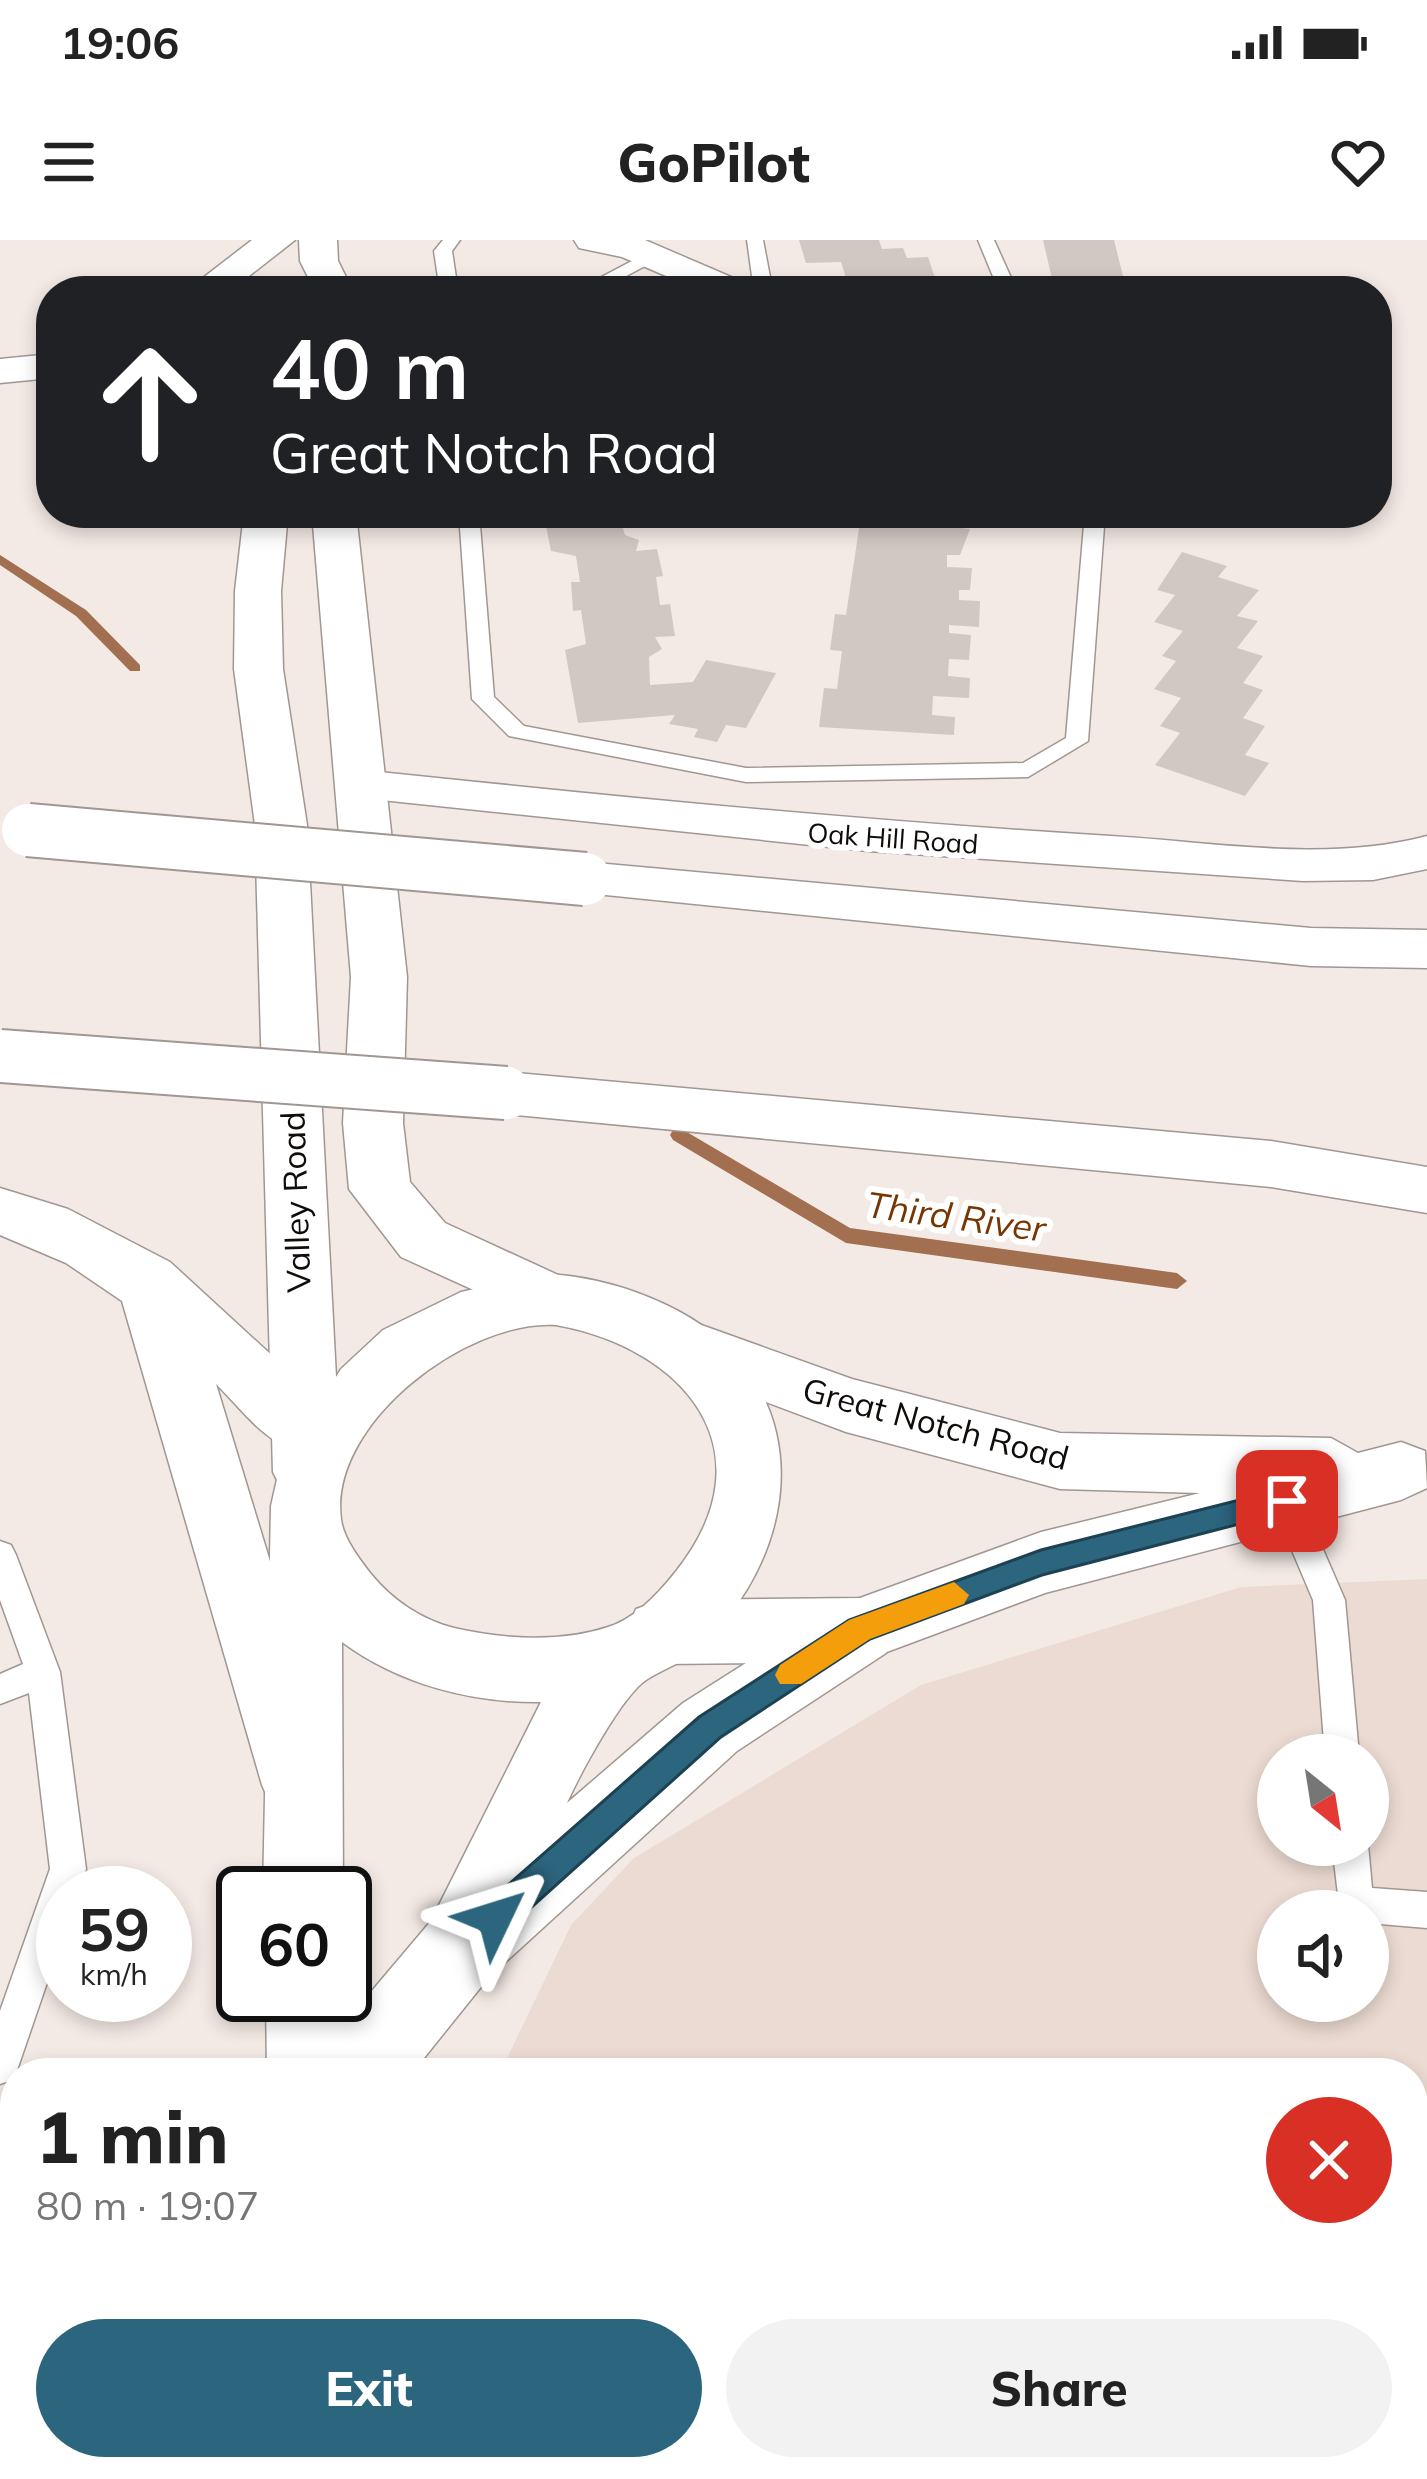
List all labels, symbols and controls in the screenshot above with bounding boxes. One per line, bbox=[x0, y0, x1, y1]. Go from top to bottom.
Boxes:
text: 19:06 bbox=[60, 14, 179, 70]
text: GoPilot bbox=[617, 128, 810, 196]
icon: menu bbox=[36, 129, 102, 195]
icon: heart bbox=[1325, 129, 1391, 195]
text: 40 m bbox=[270, 315, 469, 420]
icon: ahead bbox=[72, 324, 228, 480]
text: Great Notch Road bbox=[270, 419, 718, 487]
street label: Oak Hill Road bbox=[806, 815, 980, 861]
street label: Valley Road bbox=[271, 1111, 319, 1293]
water label: Third River bbox=[864, 1181, 1050, 1251]
street label: Great Notch Road bbox=[798, 1368, 1074, 1478]
pin bbox=[1236, 1450, 1338, 1552]
icon: arrive bbox=[1254, 1468, 1320, 1534]
north arrow bbox=[1257, 1734, 1389, 1866]
map controls bbox=[1257, 1734, 1389, 2022]
position arrow bbox=[432, 1855, 558, 1981]
speed limit sign: 60 bbox=[216, 1866, 372, 2022]
button: sound bbox=[1257, 1890, 1389, 2022]
text: 59 bbox=[78, 1891, 150, 1966]
text: km/h bbox=[80, 1955, 148, 1993]
text: 1 min bbox=[36, 2091, 229, 2181]
button: close bbox=[1266, 2097, 1392, 2223]
text: 80 m · 19:07 bbox=[36, 2181, 259, 2230]
button: Exit bbox=[36, 2319, 702, 2457]
button: Share bbox=[726, 2319, 1392, 2457]

